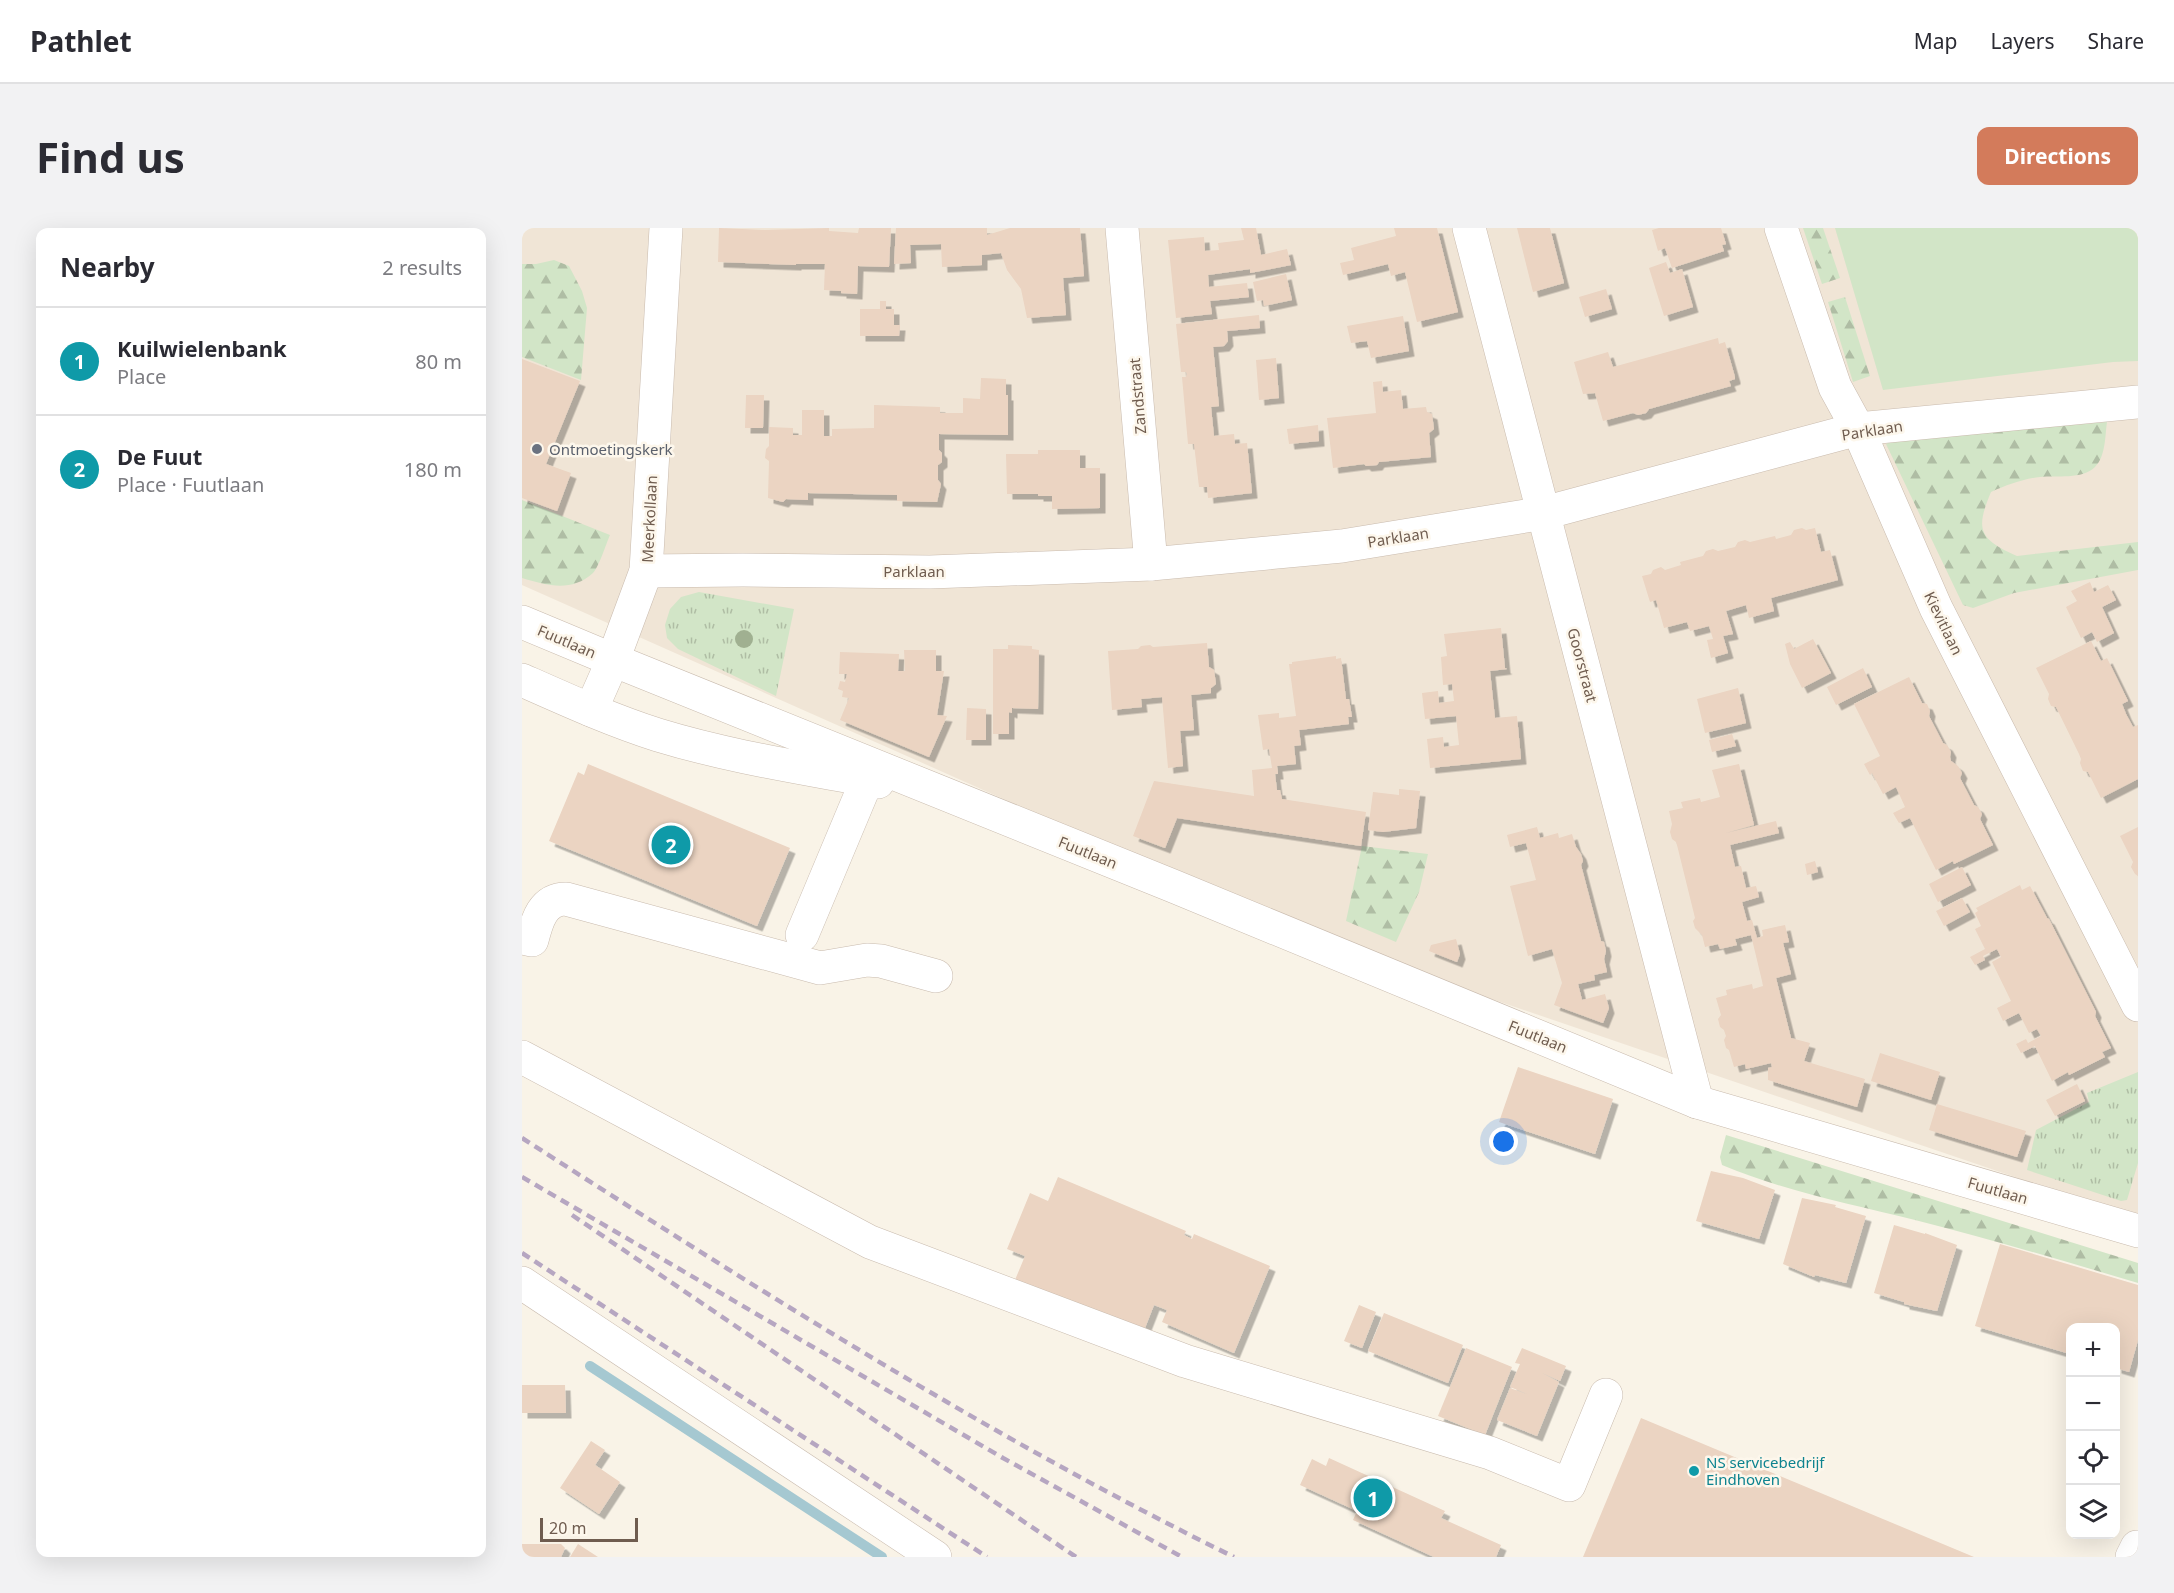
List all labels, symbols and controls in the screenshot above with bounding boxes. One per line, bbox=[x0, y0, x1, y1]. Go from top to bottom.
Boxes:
text: Pathlet bbox=[30, 22, 132, 60]
text: Map bbox=[1914, 27, 1958, 55]
text: Layers bbox=[1991, 27, 2055, 55]
text: Share bbox=[2088, 27, 2144, 55]
button: Directions bbox=[1977, 127, 2138, 185]
text: Find us bbox=[36, 128, 185, 185]
text: Nearby bbox=[60, 249, 155, 285]
text: 2 results bbox=[382, 254, 462, 281]
text: Kuilwielenbank bbox=[117, 333, 287, 363]
text: 1 bbox=[74, 348, 85, 375]
text: 80 m bbox=[415, 348, 462, 375]
street label: Zandstraat bbox=[1124, 357, 1150, 435]
text: Place bbox=[117, 363, 166, 390]
street label: Parklaan bbox=[1840, 415, 1904, 445]
place label: Ontmoetingskerk bbox=[549, 439, 673, 459]
text: De Fuut bbox=[117, 441, 202, 471]
marker: Ontmoetingskerk bbox=[530, 442, 544, 456]
text: 2 bbox=[74, 456, 85, 483]
text: 180 m bbox=[404, 456, 462, 483]
text: Place · Fuutlaan bbox=[117, 471, 264, 498]
street label: Meerkollaan bbox=[637, 475, 661, 563]
street label: Parklaan bbox=[1366, 522, 1430, 552]
street label: Parklaan bbox=[883, 561, 945, 581]
street label: Kievitlaan bbox=[1920, 588, 1968, 658]
street label: Fuutlaan bbox=[535, 620, 599, 662]
street label: Goorstraat bbox=[1564, 626, 1603, 705]
pin: 2 bbox=[652, 822, 690, 868]
street label: Fuutlaan bbox=[1056, 831, 1120, 873]
street label: Fuutlaan bbox=[1506, 1015, 1570, 1057]
your location bbox=[1489, 1127, 1518, 1156]
street label: Fuutlaan bbox=[1966, 1172, 2030, 1208]
map controls bbox=[2066, 1323, 2120, 1539]
button: + bbox=[2066, 1323, 2120, 1377]
button: − bbox=[2066, 1377, 2120, 1431]
button: locate bbox=[2066, 1431, 2120, 1485]
place label: NS servicebedrijf Eindhoven bbox=[1706, 1452, 1825, 1489]
marker: NS servicebedrijf Eindhoven bbox=[1687, 1464, 1701, 1478]
pin: 1 bbox=[1354, 1476, 1392, 1520]
button: layers bbox=[2066, 1485, 2120, 1539]
scale bar bbox=[540, 1515, 638, 1542]
text: 20 m bbox=[549, 1517, 586, 1539]

